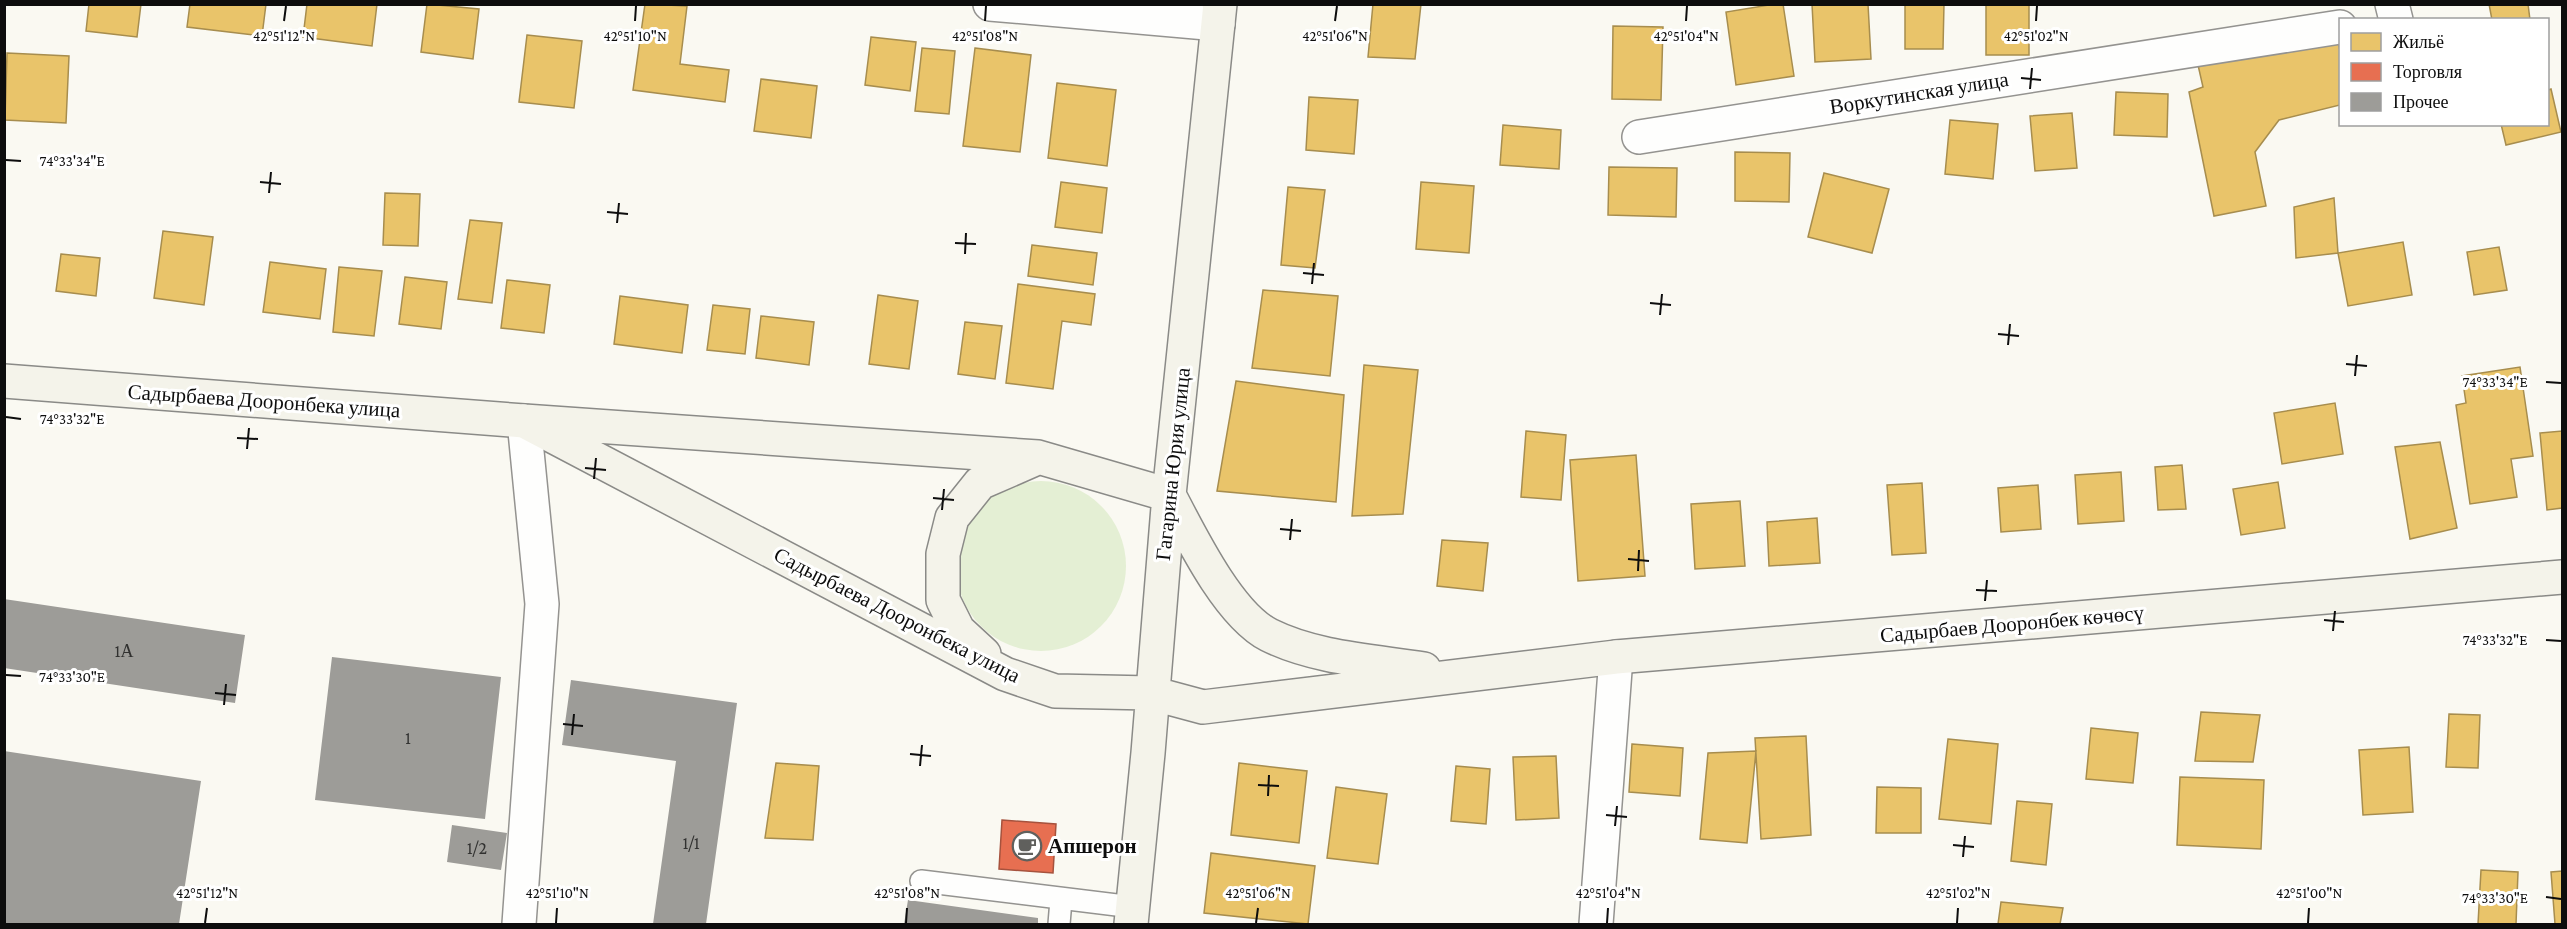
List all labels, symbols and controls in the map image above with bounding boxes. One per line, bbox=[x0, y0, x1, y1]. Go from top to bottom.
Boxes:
legend bbox=[2339, 18, 2549, 126]
text: 42°51'12"N bbox=[253, 28, 315, 44]
text: 42°51'10"N bbox=[603, 28, 667, 44]
text: 42°51'08"N bbox=[952, 28, 1018, 44]
text: 42°51'06"N bbox=[1302, 28, 1368, 44]
text: 42°51'04"N bbox=[1653, 28, 1719, 44]
text: 42°51'02"N bbox=[2003, 28, 2069, 44]
text: Жильё bbox=[2393, 32, 2444, 52]
text: Торговля bbox=[2393, 62, 2462, 82]
street label: Воркутинская улица bbox=[1828, 67, 2011, 119]
text: Прочее bbox=[2393, 92, 2449, 112]
text: 74°33'34"E bbox=[39, 153, 105, 169]
street label: Гагарина Юрия улица bbox=[1151, 366, 1195, 562]
text: 74°33'34"E bbox=[2462, 374, 2528, 390]
street label: Садырбаева Дооронбека улица bbox=[127, 380, 402, 423]
text: 74°33'32"E bbox=[40, 411, 104, 427]
street label: Садырбаева Дооронбека улица bbox=[770, 542, 1025, 688]
street label: Садырбаев Дооронбек көчөсү bbox=[1879, 600, 2145, 647]
text: 74°33'32"E bbox=[2463, 632, 2527, 648]
house number: 1А bbox=[115, 641, 133, 661]
text: 74°33'30"E bbox=[39, 669, 105, 685]
house number: 1 bbox=[405, 728, 411, 748]
cafe icon: Апшерон bbox=[1011, 830, 1043, 862]
house number: 1/1 bbox=[682, 833, 700, 853]
place label: Апшерон bbox=[1048, 834, 1137, 858]
house number: 1/2 bbox=[467, 838, 487, 858]
text: 42°51'12"N bbox=[176, 885, 238, 901]
text: 42°51'10"N bbox=[525, 885, 589, 901]
text: 42°51'08"N bbox=[874, 885, 940, 901]
text: 42°51'06"N bbox=[1225, 885, 1291, 901]
text: 42°51'04"N bbox=[1575, 885, 1641, 901]
text: 42°51'02"N bbox=[1925, 885, 1991, 901]
text: 42°51'00"N bbox=[2276, 885, 2342, 901]
text: 74°33'30"E bbox=[2462, 890, 2528, 906]

